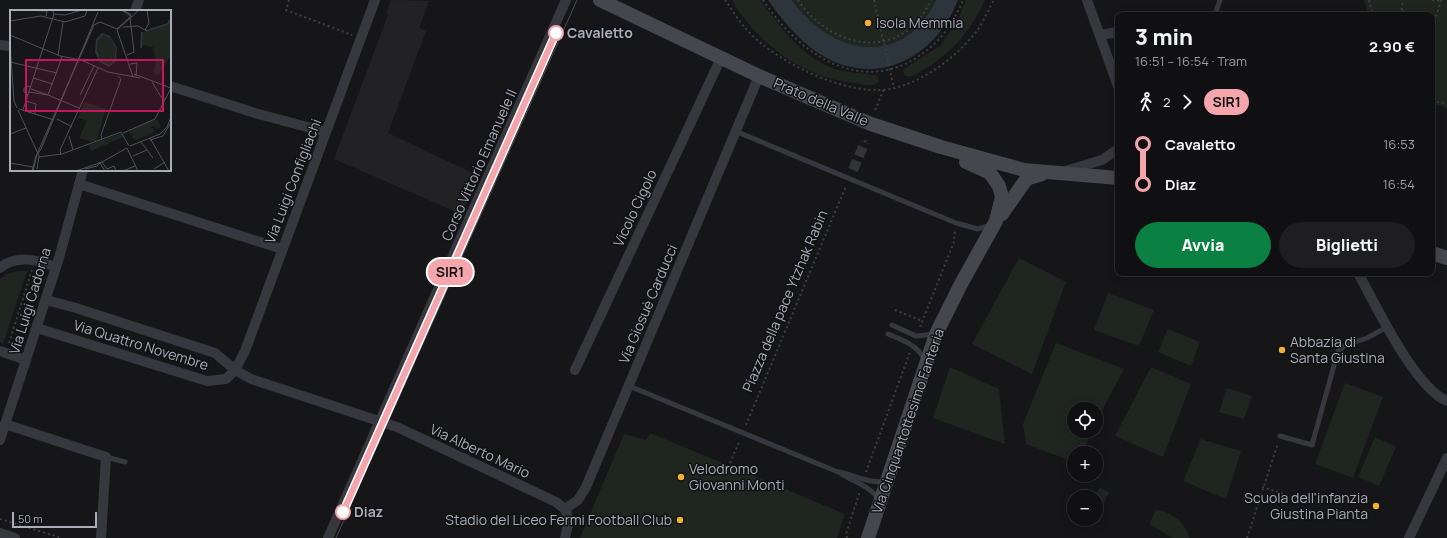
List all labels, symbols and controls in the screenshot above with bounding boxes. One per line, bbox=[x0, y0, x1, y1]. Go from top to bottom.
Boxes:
inset map bbox=[10, 10, 171, 171]
place label: Isola Memmia bbox=[876, 13, 963, 32]
marker: Isola Memmia bbox=[863, 18, 873, 28]
text: 3 min bbox=[1135, 22, 1193, 52]
place label: Cavaletto bbox=[567, 23, 633, 42]
marker: Cavaletto bbox=[548, 25, 564, 41]
text: 2.90 € bbox=[1369, 36, 1415, 57]
text: 16:51 – 16:54 · Tram bbox=[1135, 52, 1247, 70]
street label: Prato della Valle bbox=[771, 73, 872, 130]
street label: Corso Vittorio Emanuele II bbox=[436, 86, 521, 244]
icon: walk bbox=[1135, 91, 1157, 113]
icon: forward bbox=[1176, 91, 1198, 113]
text: SIR1 bbox=[1212, 92, 1241, 111]
text: 2 bbox=[1163, 93, 1170, 111]
street label: Via Luigi Configliachi bbox=[260, 116, 325, 246]
text: Cavaletto bbox=[1165, 134, 1236, 155]
text: 16:53 bbox=[1383, 135, 1415, 153]
street label: Vicolo Cigolo bbox=[608, 166, 661, 249]
text: Diaz bbox=[1165, 174, 1196, 195]
text: 16:54 bbox=[1383, 175, 1415, 193]
street label: Piazza della pace Ytzhak Rabin bbox=[738, 207, 832, 395]
button: Avvia bbox=[1135, 222, 1271, 268]
button: Biglietti bbox=[1279, 222, 1415, 268]
street label: Via Giosuè Carducci bbox=[614, 241, 681, 366]
street label: Via Luigi Cadorna bbox=[4, 245, 55, 357]
line badge: SIR1 bbox=[422, 259, 478, 285]
text: SIR1 bbox=[436, 262, 464, 281]
street label: Via Quattro Novembre bbox=[71, 315, 211, 374]
street label: Via Cinquantottesimo Fanteria bbox=[867, 326, 948, 516]
place label: Abbazia di Santa Giustina bbox=[1290, 332, 1385, 367]
marker: Abbazia di Santa Giustina bbox=[1277, 345, 1287, 355]
map controls bbox=[1067, 402, 1103, 526]
button: locate bbox=[1067, 402, 1103, 438]
street label: Via Alberto Mario bbox=[427, 419, 533, 482]
button: + bbox=[1067, 446, 1103, 482]
place label: Velodromo Giovanni Monti bbox=[689, 459, 785, 494]
marker: Velodromo Giovanni Monti bbox=[676, 472, 686, 482]
place label: Scuola dell'infanzia Giustina Pianta bbox=[1244, 488, 1368, 523]
button: − bbox=[1067, 490, 1103, 526]
marker: Scuola dell'infanzia Giustina Pianta bbox=[1371, 501, 1381, 511]
place label: Diaz bbox=[354, 502, 383, 521]
marker: Diaz bbox=[335, 504, 351, 520]
scale bar bbox=[12, 510, 97, 529]
place label: Stadio del Liceo Fermi Football Club bbox=[445, 510, 672, 529]
text: 50 m bbox=[18, 511, 43, 526]
marker: Stadio del Liceo Fermi Football Club bbox=[675, 515, 685, 525]

